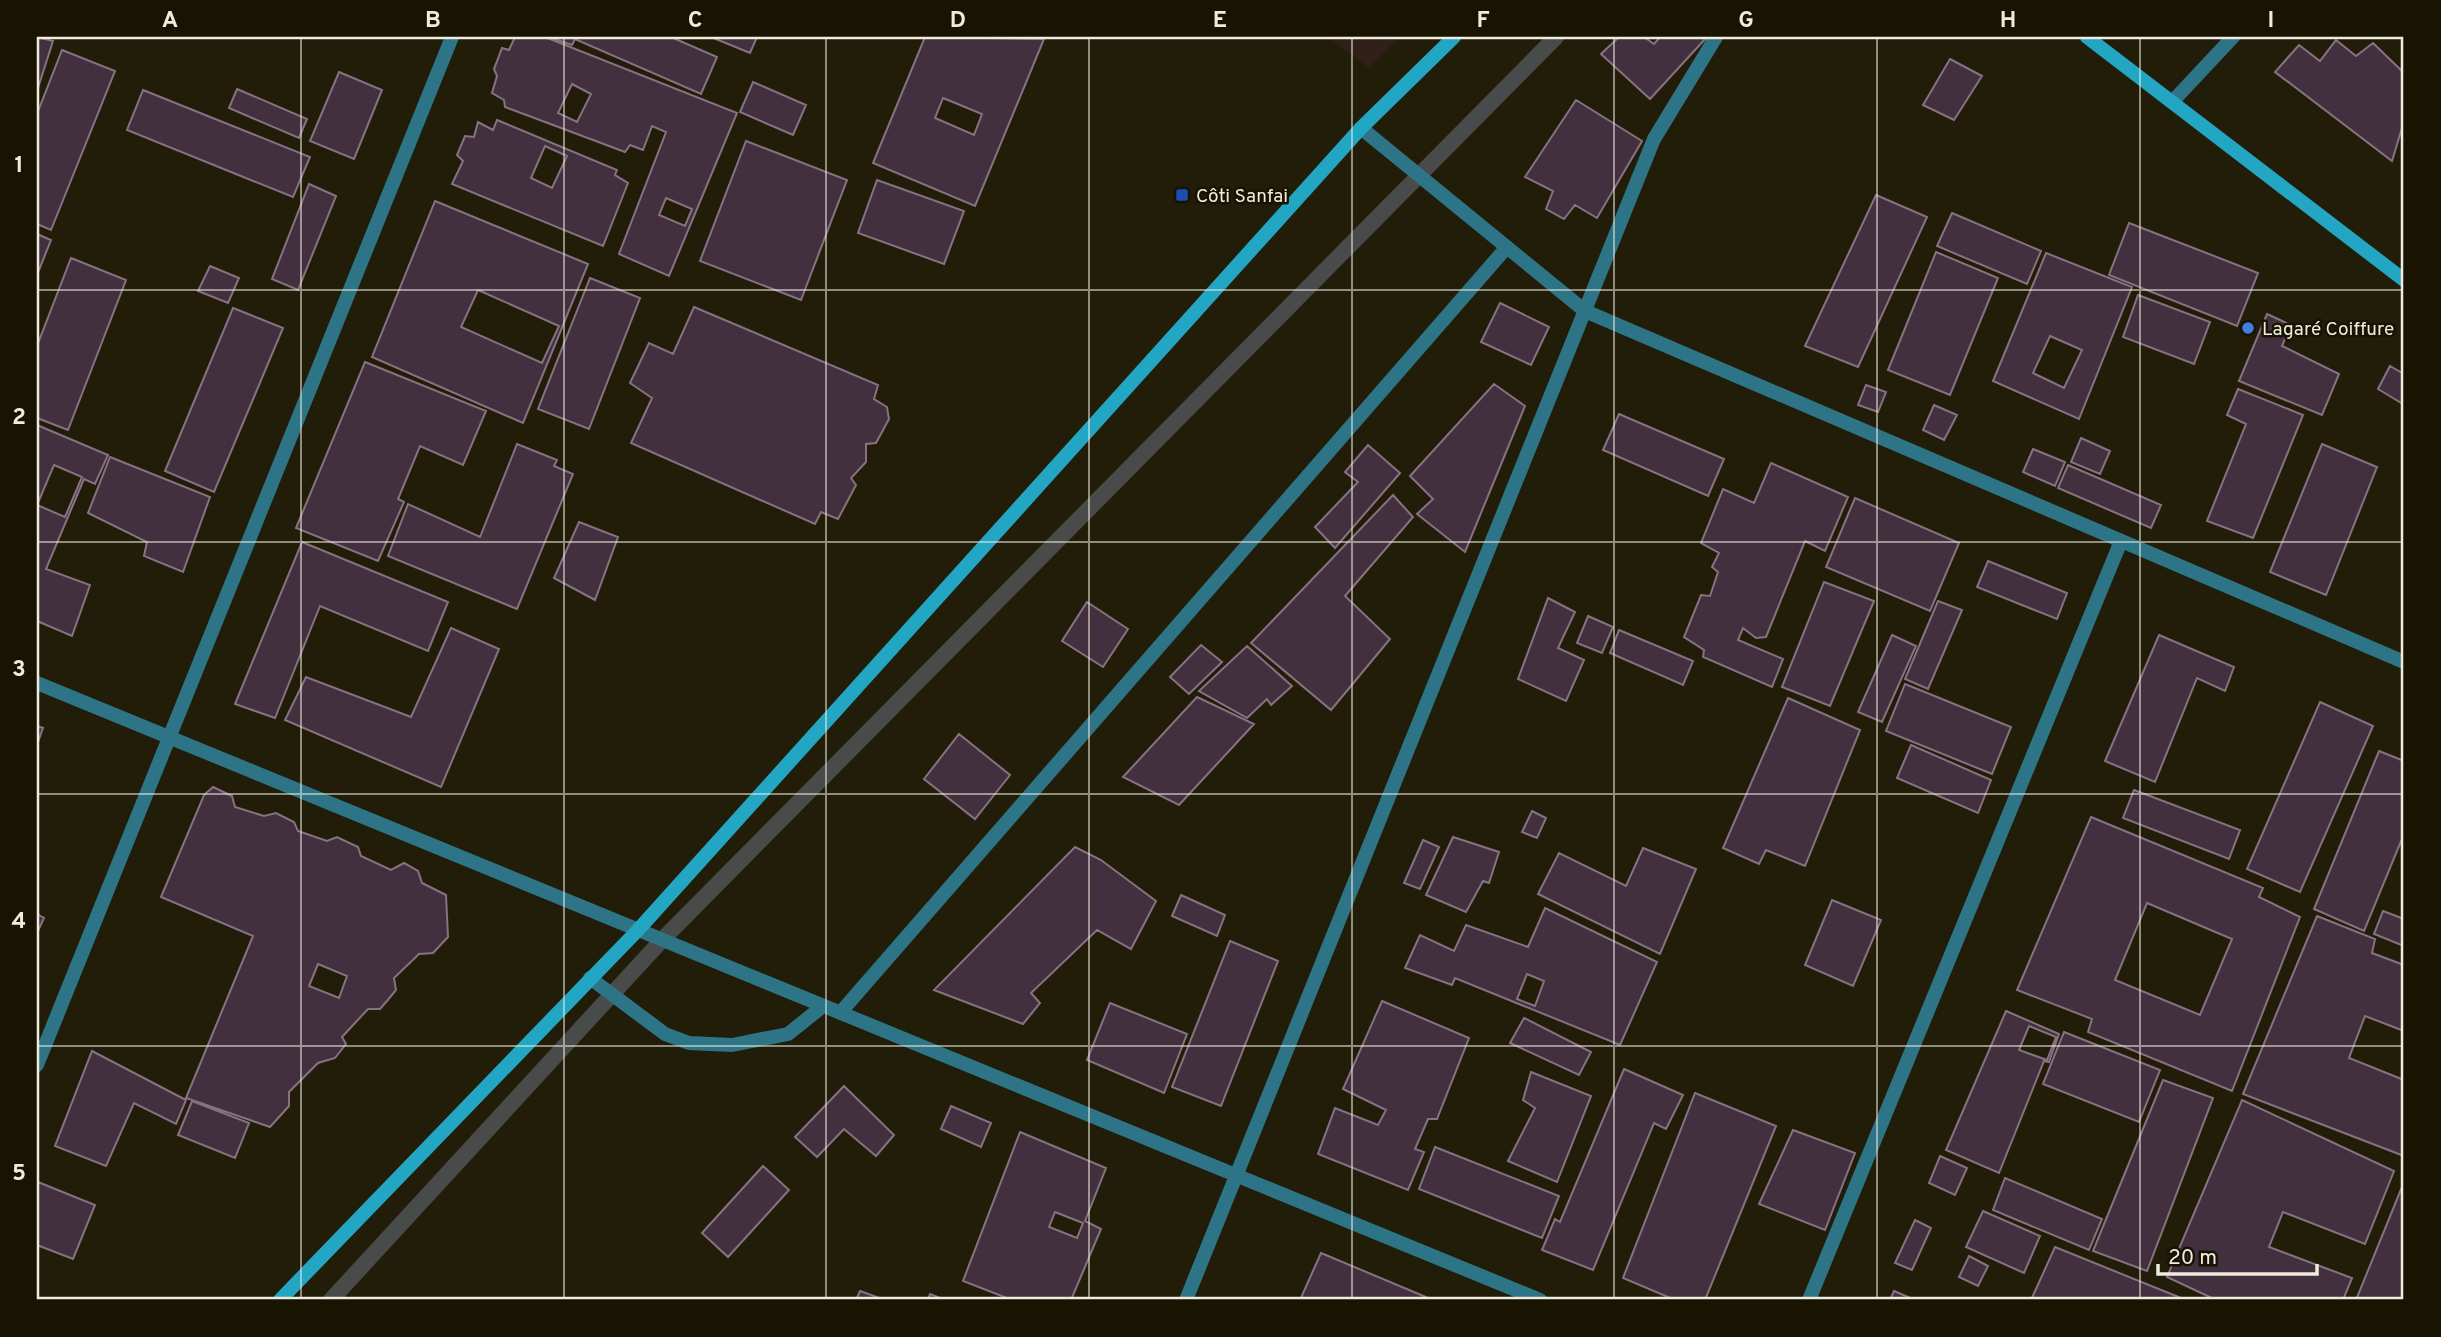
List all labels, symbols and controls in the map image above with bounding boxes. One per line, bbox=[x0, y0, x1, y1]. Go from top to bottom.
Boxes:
text: A bbox=[162, 7, 178, 36]
text: B bbox=[425, 7, 441, 36]
text: C bbox=[688, 7, 702, 36]
text: D bbox=[950, 7, 966, 36]
text: E bbox=[1213, 7, 1227, 36]
text: F bbox=[1476, 7, 1490, 36]
text: G bbox=[1738, 7, 1754, 36]
text: H bbox=[2000, 7, 2016, 36]
text: I bbox=[2268, 7, 2274, 36]
text: 1 bbox=[14, 152, 24, 181]
place label: Côti Sanfai bbox=[1196, 185, 1288, 209]
marker: Côti Sanfai bbox=[1174, 187, 1190, 203]
place label: Lagaré Coiffure bbox=[2262, 318, 2394, 342]
marker: Lagaré Coiffure bbox=[2240, 320, 2256, 336]
text: 2 bbox=[12, 404, 26, 433]
text: 3 bbox=[12, 656, 26, 685]
text: 4 bbox=[12, 908, 26, 937]
text: 5 bbox=[12, 1160, 26, 1189]
scale bar bbox=[2158, 1232, 2317, 1276]
text: 20 m bbox=[2168, 1245, 2217, 1272]

